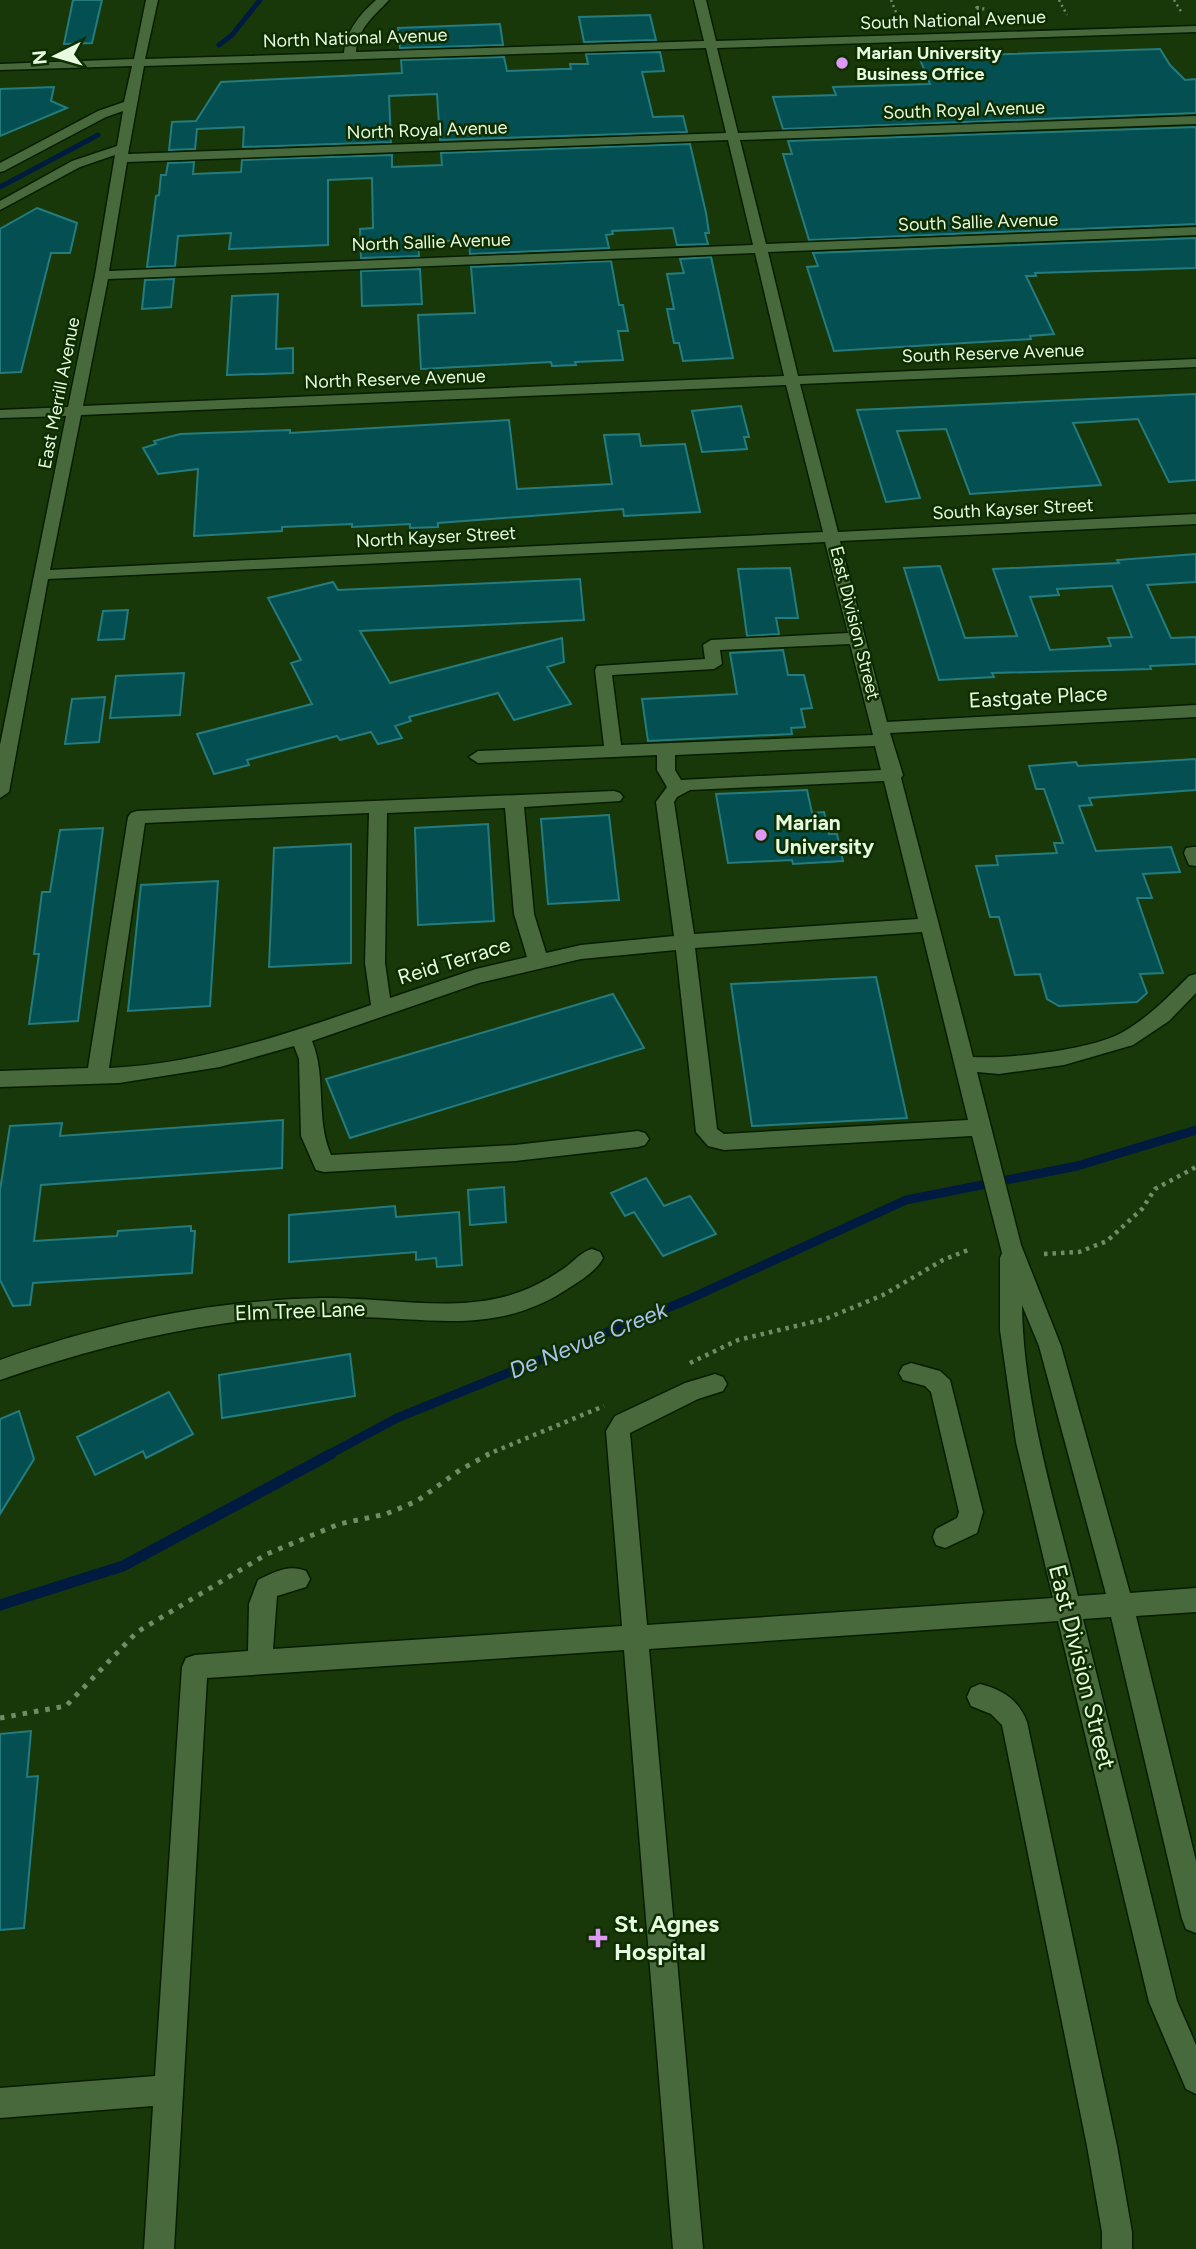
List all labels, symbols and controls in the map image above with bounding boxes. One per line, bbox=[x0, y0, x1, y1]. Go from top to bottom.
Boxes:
street label: South National Avenue bbox=[860, 6, 1046, 34]
north arrow bbox=[21, 21, 91, 91]
street label: North National Avenue bbox=[262, 24, 448, 52]
place label: Marian University Business Office bbox=[856, 42, 1002, 85]
text: N bbox=[27, 49, 52, 66]
marker: Marian University Business Office bbox=[834, 55, 850, 71]
street label: South Royal Avenue bbox=[883, 96, 1046, 124]
street label: North Royal Avenue bbox=[346, 116, 508, 144]
street label: South Sallie Avenue bbox=[898, 208, 1059, 236]
street label: North Sallie Avenue bbox=[351, 228, 511, 256]
street label: East Merrill Avenue bbox=[33, 315, 85, 471]
street label: South Reserve Avenue bbox=[901, 339, 1085, 367]
street label: North Reserve Avenue bbox=[304, 365, 486, 393]
street label: South Kayser Street bbox=[932, 494, 1094, 524]
street label: North Kayser Street bbox=[355, 522, 517, 552]
street label: East Division Street bbox=[825, 544, 885, 702]
street label: Eastgate Place bbox=[968, 680, 1108, 713]
place label: Marian University bbox=[775, 810, 875, 859]
marker: Marian University bbox=[753, 827, 769, 843]
street label: Reid Terrace bbox=[395, 932, 513, 990]
water label: De Nevue Creek bbox=[505, 1295, 672, 1385]
street label: Elm Tree Lane bbox=[234, 1296, 366, 1325]
street label: East Division Street bbox=[1043, 1562, 1122, 1772]
place label: St. Agnes Hospital bbox=[614, 1909, 719, 1966]
marker: St. Agnes Hospital bbox=[588, 1928, 608, 1948]

